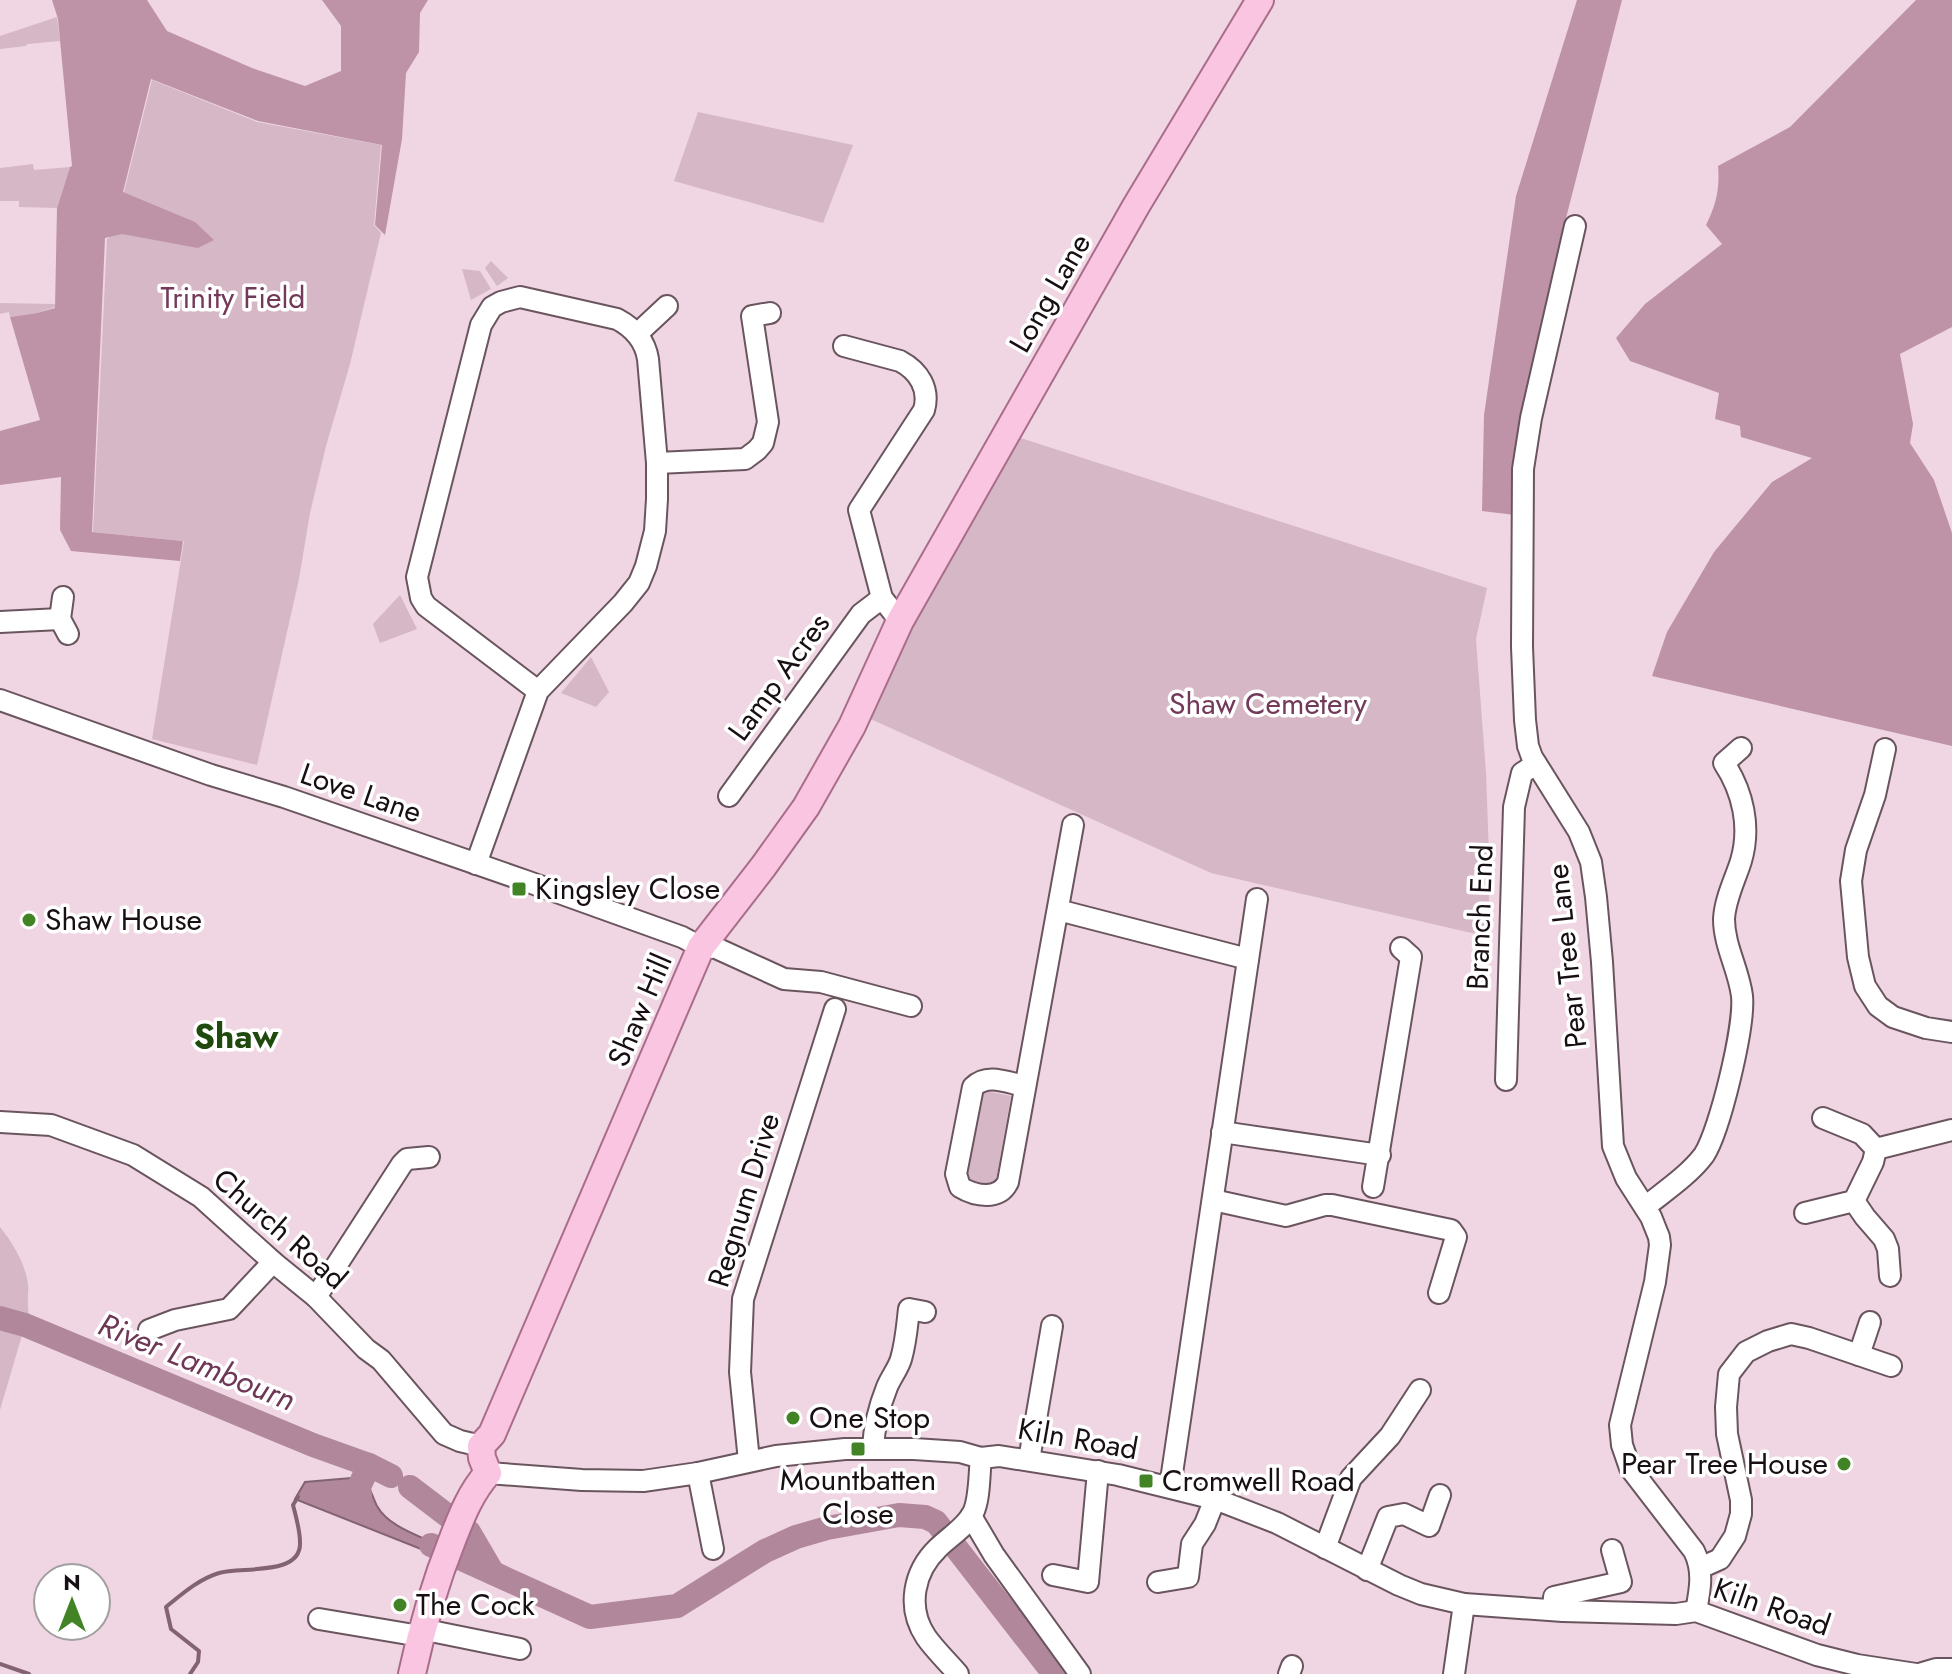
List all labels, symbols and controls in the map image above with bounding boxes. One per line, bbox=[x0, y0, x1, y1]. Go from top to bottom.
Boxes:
street label: Long Lane bbox=[998, 225, 1101, 360]
park label: Trinity Field bbox=[161, 276, 305, 319]
street label: Lamp Acres bbox=[717, 604, 840, 750]
park label: Shaw Cemetery bbox=[1169, 682, 1368, 725]
street label: Love Lane bbox=[295, 752, 428, 833]
street label: Branch End bbox=[1455, 843, 1504, 991]
street label: Pear Tree Lane bbox=[1535, 862, 1598, 1050]
place label: Kingsley Close bbox=[535, 867, 720, 910]
marker: Kingsley Close bbox=[510, 880, 528, 898]
place label: Shaw House bbox=[45, 898, 202, 941]
marker: Shaw House bbox=[20, 911, 38, 929]
street label: Shaw Hill bbox=[597, 947, 683, 1073]
district label: Shaw bbox=[194, 1012, 279, 1061]
street label: Regnum Drive bbox=[697, 1108, 790, 1292]
street label: Church Road bbox=[204, 1158, 357, 1299]
water label: River Lambourn bbox=[92, 1302, 302, 1422]
place label: One Stop bbox=[809, 1396, 930, 1439]
street label: Kiln Road bbox=[1015, 1407, 1141, 1470]
marker: One Stop bbox=[784, 1409, 802, 1427]
marker: Mountbatten Close bbox=[849, 1440, 867, 1458]
place label: Pear Tree House bbox=[1621, 1442, 1828, 1485]
marker: Pear Tree House bbox=[1835, 1455, 1853, 1473]
place label: Mountbatten Close bbox=[780, 1458, 936, 1535]
place label: Cromwell Road bbox=[1162, 1459, 1355, 1502]
marker: Cromwell Road bbox=[1137, 1472, 1155, 1490]
north arrow bbox=[32, 1562, 112, 1642]
text: N bbox=[63, 1566, 81, 1598]
street label: Kiln Road bbox=[1708, 1566, 1836, 1647]
place label: The Cock bbox=[416, 1583, 535, 1626]
marker: The Cock bbox=[391, 1596, 409, 1614]

